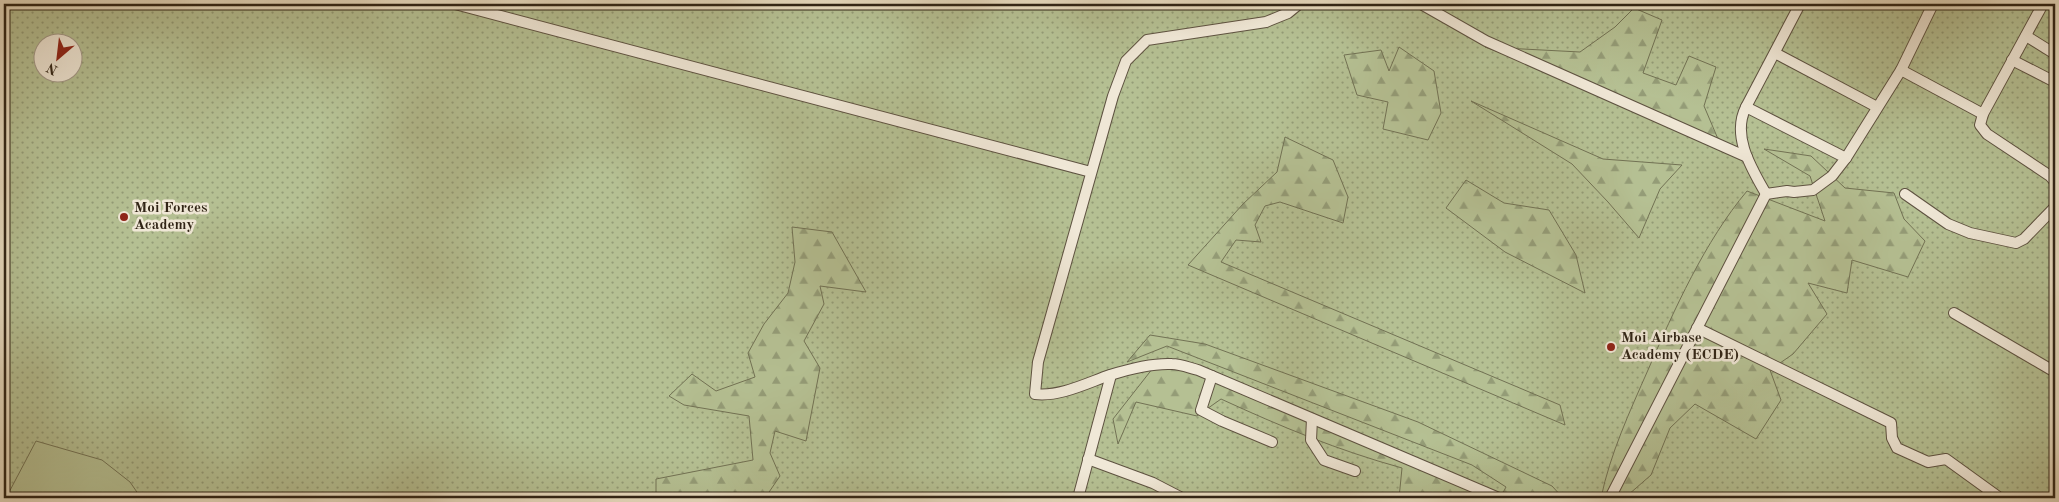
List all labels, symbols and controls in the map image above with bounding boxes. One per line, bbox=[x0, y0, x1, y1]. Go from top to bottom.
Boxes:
north arrow bbox=[32, 32, 82, 82]
text: N bbox=[44, 60, 60, 77]
place label: Moi Forces Academy bbox=[134, 201, 208, 233]
marker: Moi Forces Academy bbox=[118, 211, 130, 223]
place label: Moi Airbase Academy (ECDE) bbox=[1621, 331, 1739, 363]
marker: Moi Airbase Academy (ECDE) bbox=[1605, 341, 1617, 353]

